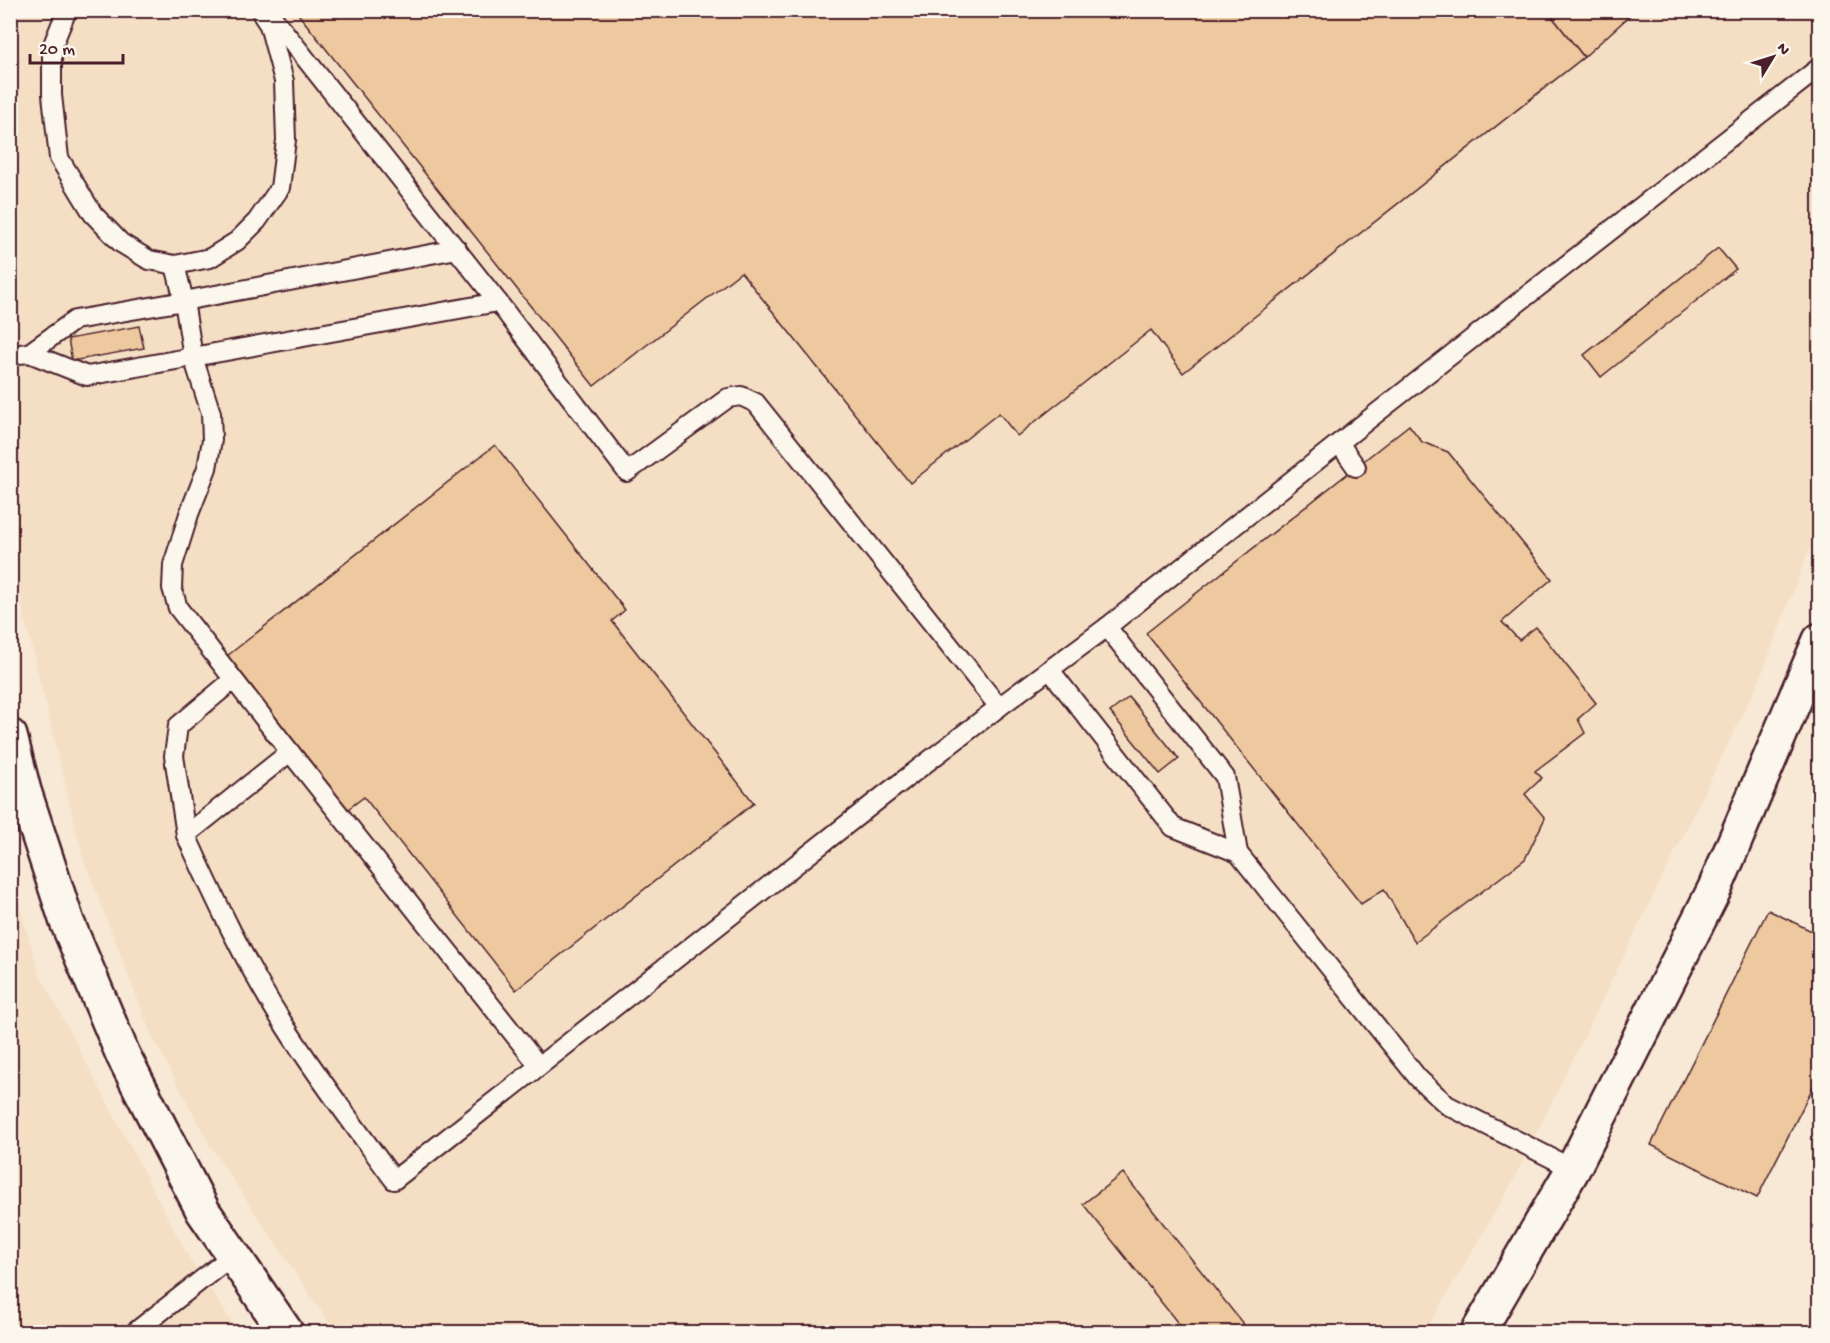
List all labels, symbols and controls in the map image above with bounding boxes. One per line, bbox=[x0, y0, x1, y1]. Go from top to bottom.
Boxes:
scale bar bbox=[30, 27, 123, 65]
north arrow bbox=[1743, 27, 1803, 87]
text: 20 m bbox=[39, 40, 75, 61]
text: N bbox=[1771, 40, 1793, 60]

